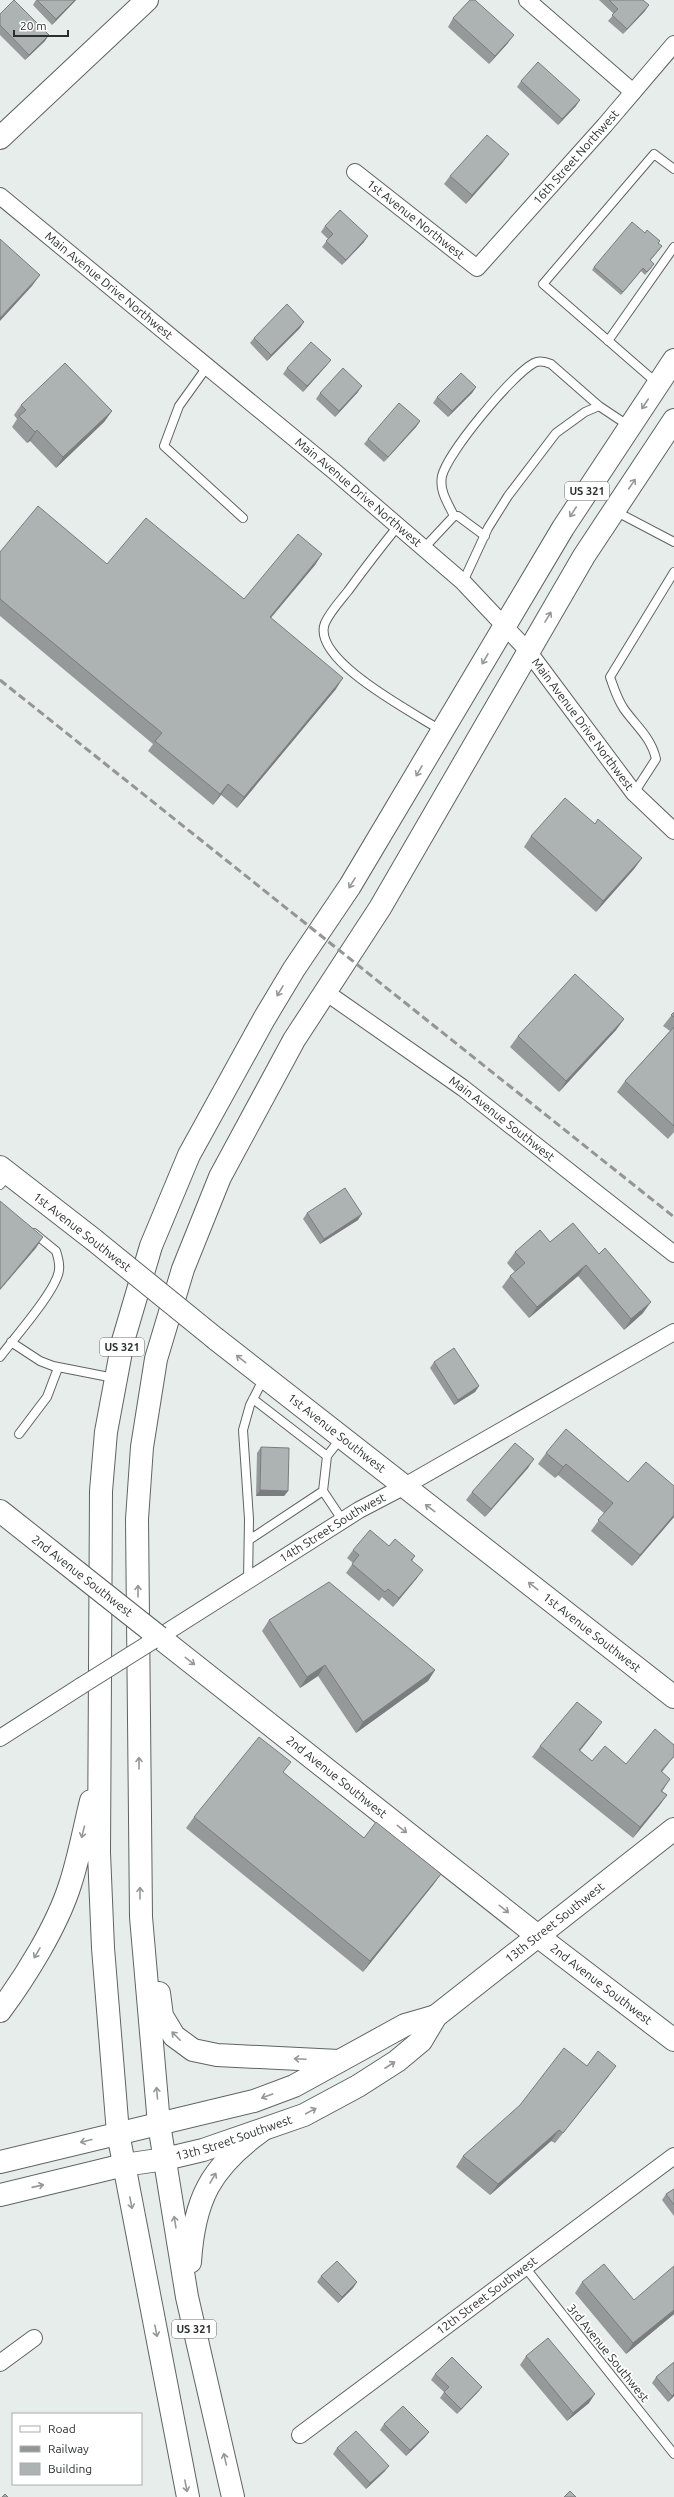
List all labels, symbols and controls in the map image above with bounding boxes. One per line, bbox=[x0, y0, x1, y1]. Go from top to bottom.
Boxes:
scale bar bbox=[14, 12, 68, 38]
text: 20 m bbox=[20, 19, 47, 32]
street label: 16th Street Northwest bbox=[530, 107, 621, 207]
street label: 1st Avenue Northwest bbox=[365, 177, 467, 262]
street label: Main Avenue Drive Northwest bbox=[43, 229, 176, 342]
one-way arrow bbox=[641, 398, 649, 409]
street label: Main Avenue Drive Northwest bbox=[293, 435, 424, 549]
one-way arrow bbox=[628, 479, 636, 490]
road number: US 321 bbox=[565, 482, 609, 500]
one-way arrow bbox=[569, 507, 578, 518]
one-way arrow bbox=[544, 611, 552, 623]
one-way arrow bbox=[480, 653, 488, 665]
street label: Main Avenue Drive Northwest bbox=[530, 655, 637, 793]
one-way arrow bbox=[414, 765, 422, 777]
one-way arrow bbox=[348, 877, 356, 888]
one-way arrow bbox=[276, 985, 284, 997]
street label: Main Avenue Southwest bbox=[447, 1073, 558, 1164]
street label: 1st Avenue Southwest bbox=[31, 1189, 134, 1274]
road number: US 321 bbox=[100, 1338, 144, 1356]
one-way arrow bbox=[235, 1354, 246, 1363]
street label: 1st Avenue Southwest bbox=[285, 1391, 388, 1475]
street label: 14th Street Southwest bbox=[277, 1490, 388, 1565]
one-way arrow bbox=[424, 1503, 435, 1512]
street label: 2nd Avenue Southwest bbox=[29, 1532, 135, 1619]
one-way arrow bbox=[528, 1582, 539, 1591]
one-way arrow bbox=[134, 1585, 142, 1598]
street label: 1st Avenue Southwest bbox=[541, 1590, 644, 1675]
one-way arrow bbox=[184, 1657, 195, 1666]
street label: 2nd Avenue Southwest bbox=[284, 1733, 390, 1820]
one-way arrow bbox=[135, 1757, 143, 1770]
one-way arrow bbox=[79, 1825, 87, 1838]
one-way arrow bbox=[396, 1825, 407, 1833]
street label: 13th Street Southwest bbox=[503, 1879, 607, 1965]
one-way arrow bbox=[136, 1887, 144, 1900]
one-way arrow bbox=[498, 1905, 509, 1914]
street label: 2nd Avenue Southwest bbox=[548, 1941, 655, 2027]
one-way arrow bbox=[33, 1947, 41, 1959]
one-way arrow bbox=[171, 2031, 181, 2041]
one-way arrow bbox=[294, 2055, 307, 2063]
one-way arrow bbox=[385, 2061, 396, 2069]
one-way arrow bbox=[153, 2087, 160, 2100]
one-way arrow bbox=[261, 2092, 273, 2100]
one-way arrow bbox=[305, 2106, 317, 2114]
street label: 13th Street Southwest bbox=[174, 2113, 294, 2162]
one-way arrow bbox=[80, 2138, 93, 2145]
one-way arrow bbox=[209, 2173, 217, 2185]
one-way arrow bbox=[31, 2181, 44, 2189]
one-way arrow bbox=[128, 2197, 136, 2210]
one-way arrow bbox=[171, 2216, 179, 2229]
street label: 12th Street Southwest bbox=[434, 2253, 539, 2337]
street label: 3rd Avenue Southwest bbox=[565, 2301, 652, 2404]
road number: US 321 bbox=[172, 2320, 216, 2338]
one-way arrow bbox=[152, 2324, 160, 2337]
legend bbox=[12, 2413, 142, 2485]
text: Road bbox=[48, 2422, 76, 2435]
text: Railway bbox=[48, 2442, 89, 2455]
one-way arrow bbox=[220, 2453, 228, 2466]
text: Building bbox=[48, 2462, 92, 2475]
one-way arrow bbox=[183, 2479, 191, 2492]

